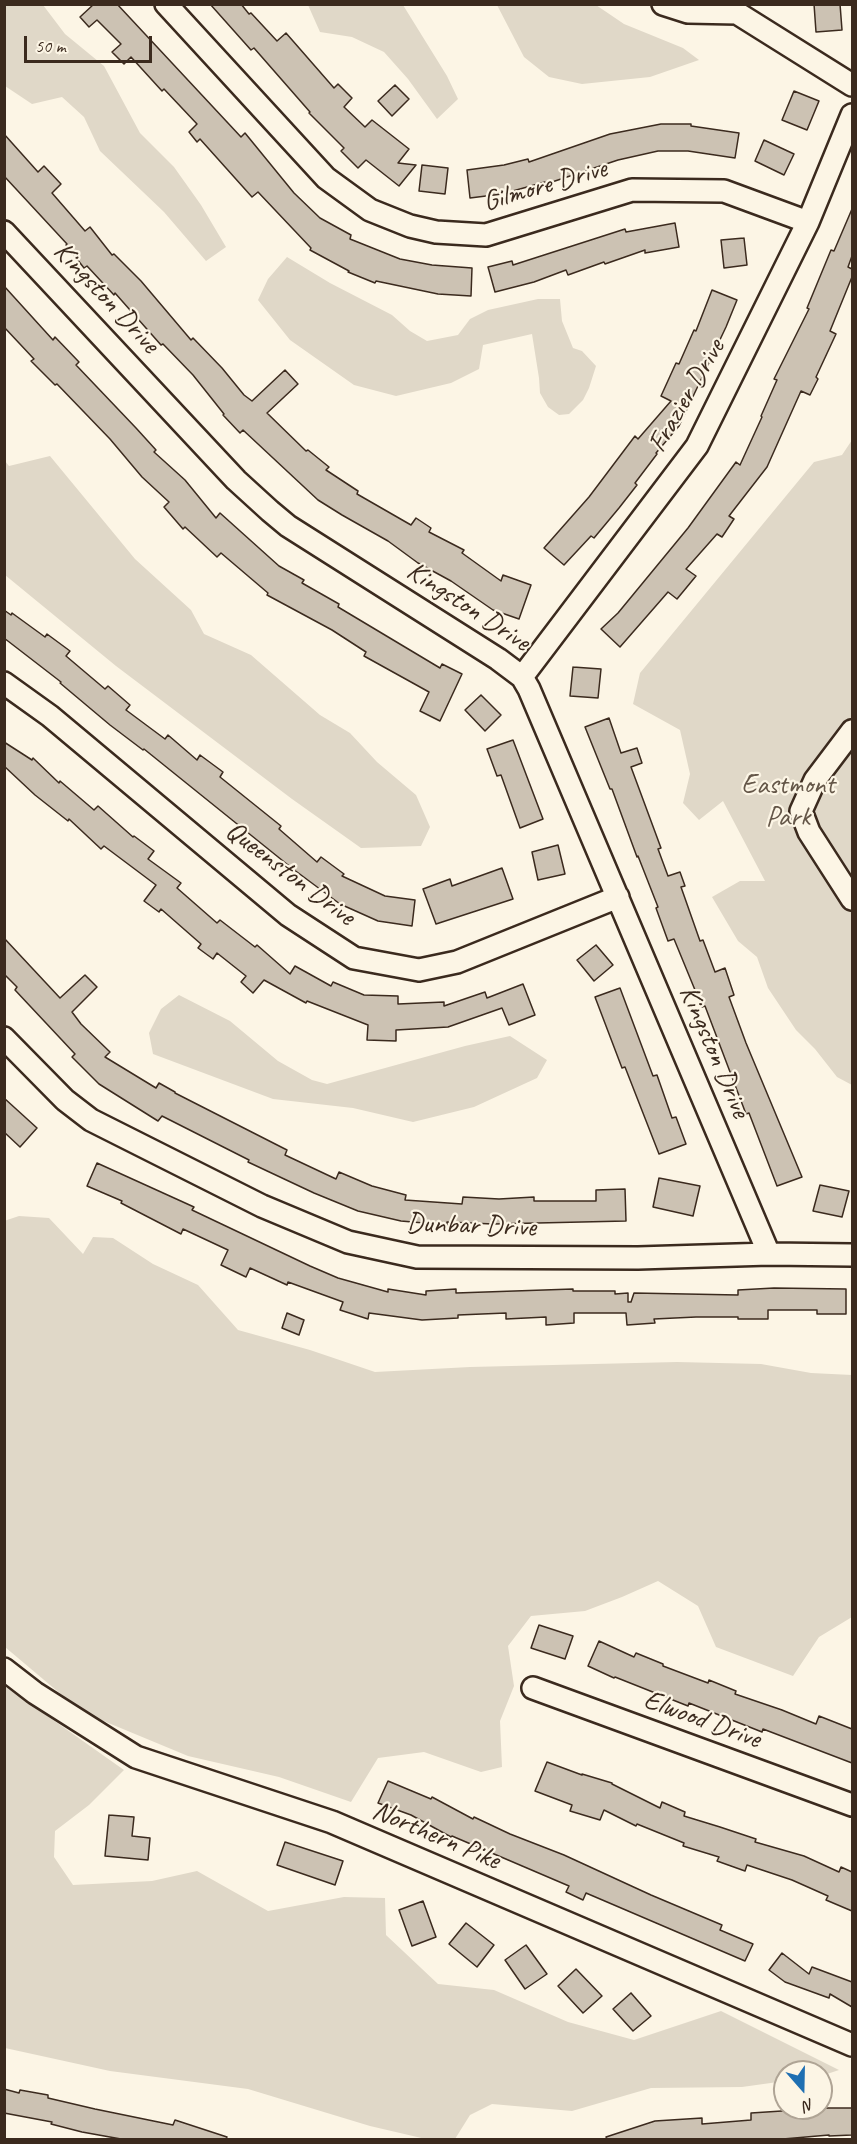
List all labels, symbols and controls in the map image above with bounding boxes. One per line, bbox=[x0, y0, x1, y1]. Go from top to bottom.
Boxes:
scale bar bbox=[27, 24, 154, 62]
text: 50 m bbox=[35, 35, 66, 57]
street label: Gilmore Drive bbox=[479, 152, 611, 220]
street label: Kingston Drive bbox=[46, 235, 166, 361]
street label: Frazier Drive bbox=[641, 334, 733, 458]
street label: Kingston Drive bbox=[400, 555, 536, 659]
park label: Eastmont Park bbox=[741, 769, 835, 835]
street label: Queenston Drive bbox=[219, 814, 361, 934]
street label: Kingston Drive bbox=[671, 981, 757, 1123]
street label: Dunbar Drive bbox=[406, 1207, 536, 1245]
street label: Elwood Drive bbox=[639, 1683, 765, 1757]
street label: Northern Pike bbox=[367, 1794, 505, 1878]
north arrow bbox=[773, 2060, 833, 2120]
text: N bbox=[800, 2094, 817, 2116]

